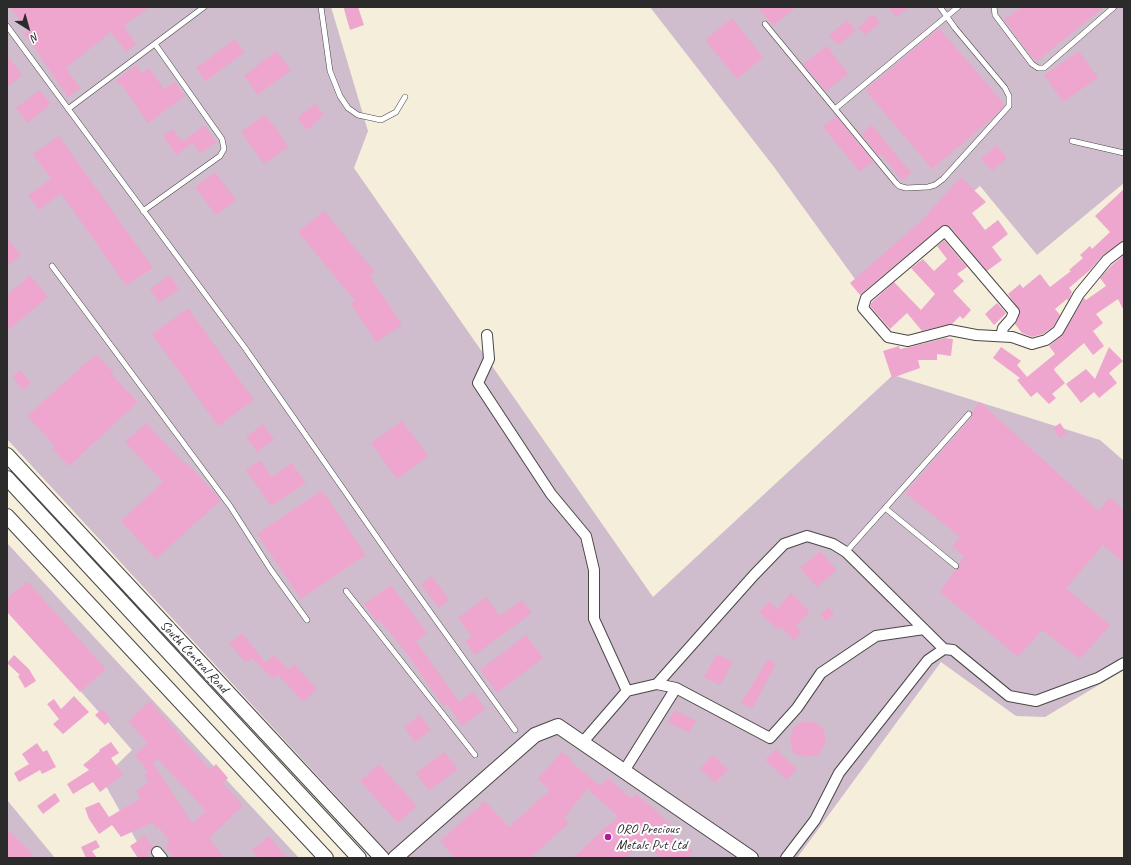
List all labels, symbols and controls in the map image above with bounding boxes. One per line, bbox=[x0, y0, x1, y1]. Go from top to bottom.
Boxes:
north arrow bbox=[8, 8, 48, 48]
text: N bbox=[28, 30, 42, 45]
street label: South Central Road bbox=[156, 617, 232, 697]
place label: ORO Precious Metals Pvt Ltd bbox=[616, 821, 687, 854]
marker: ORO Precious Metals Pvt Ltd bbox=[603, 832, 613, 842]

